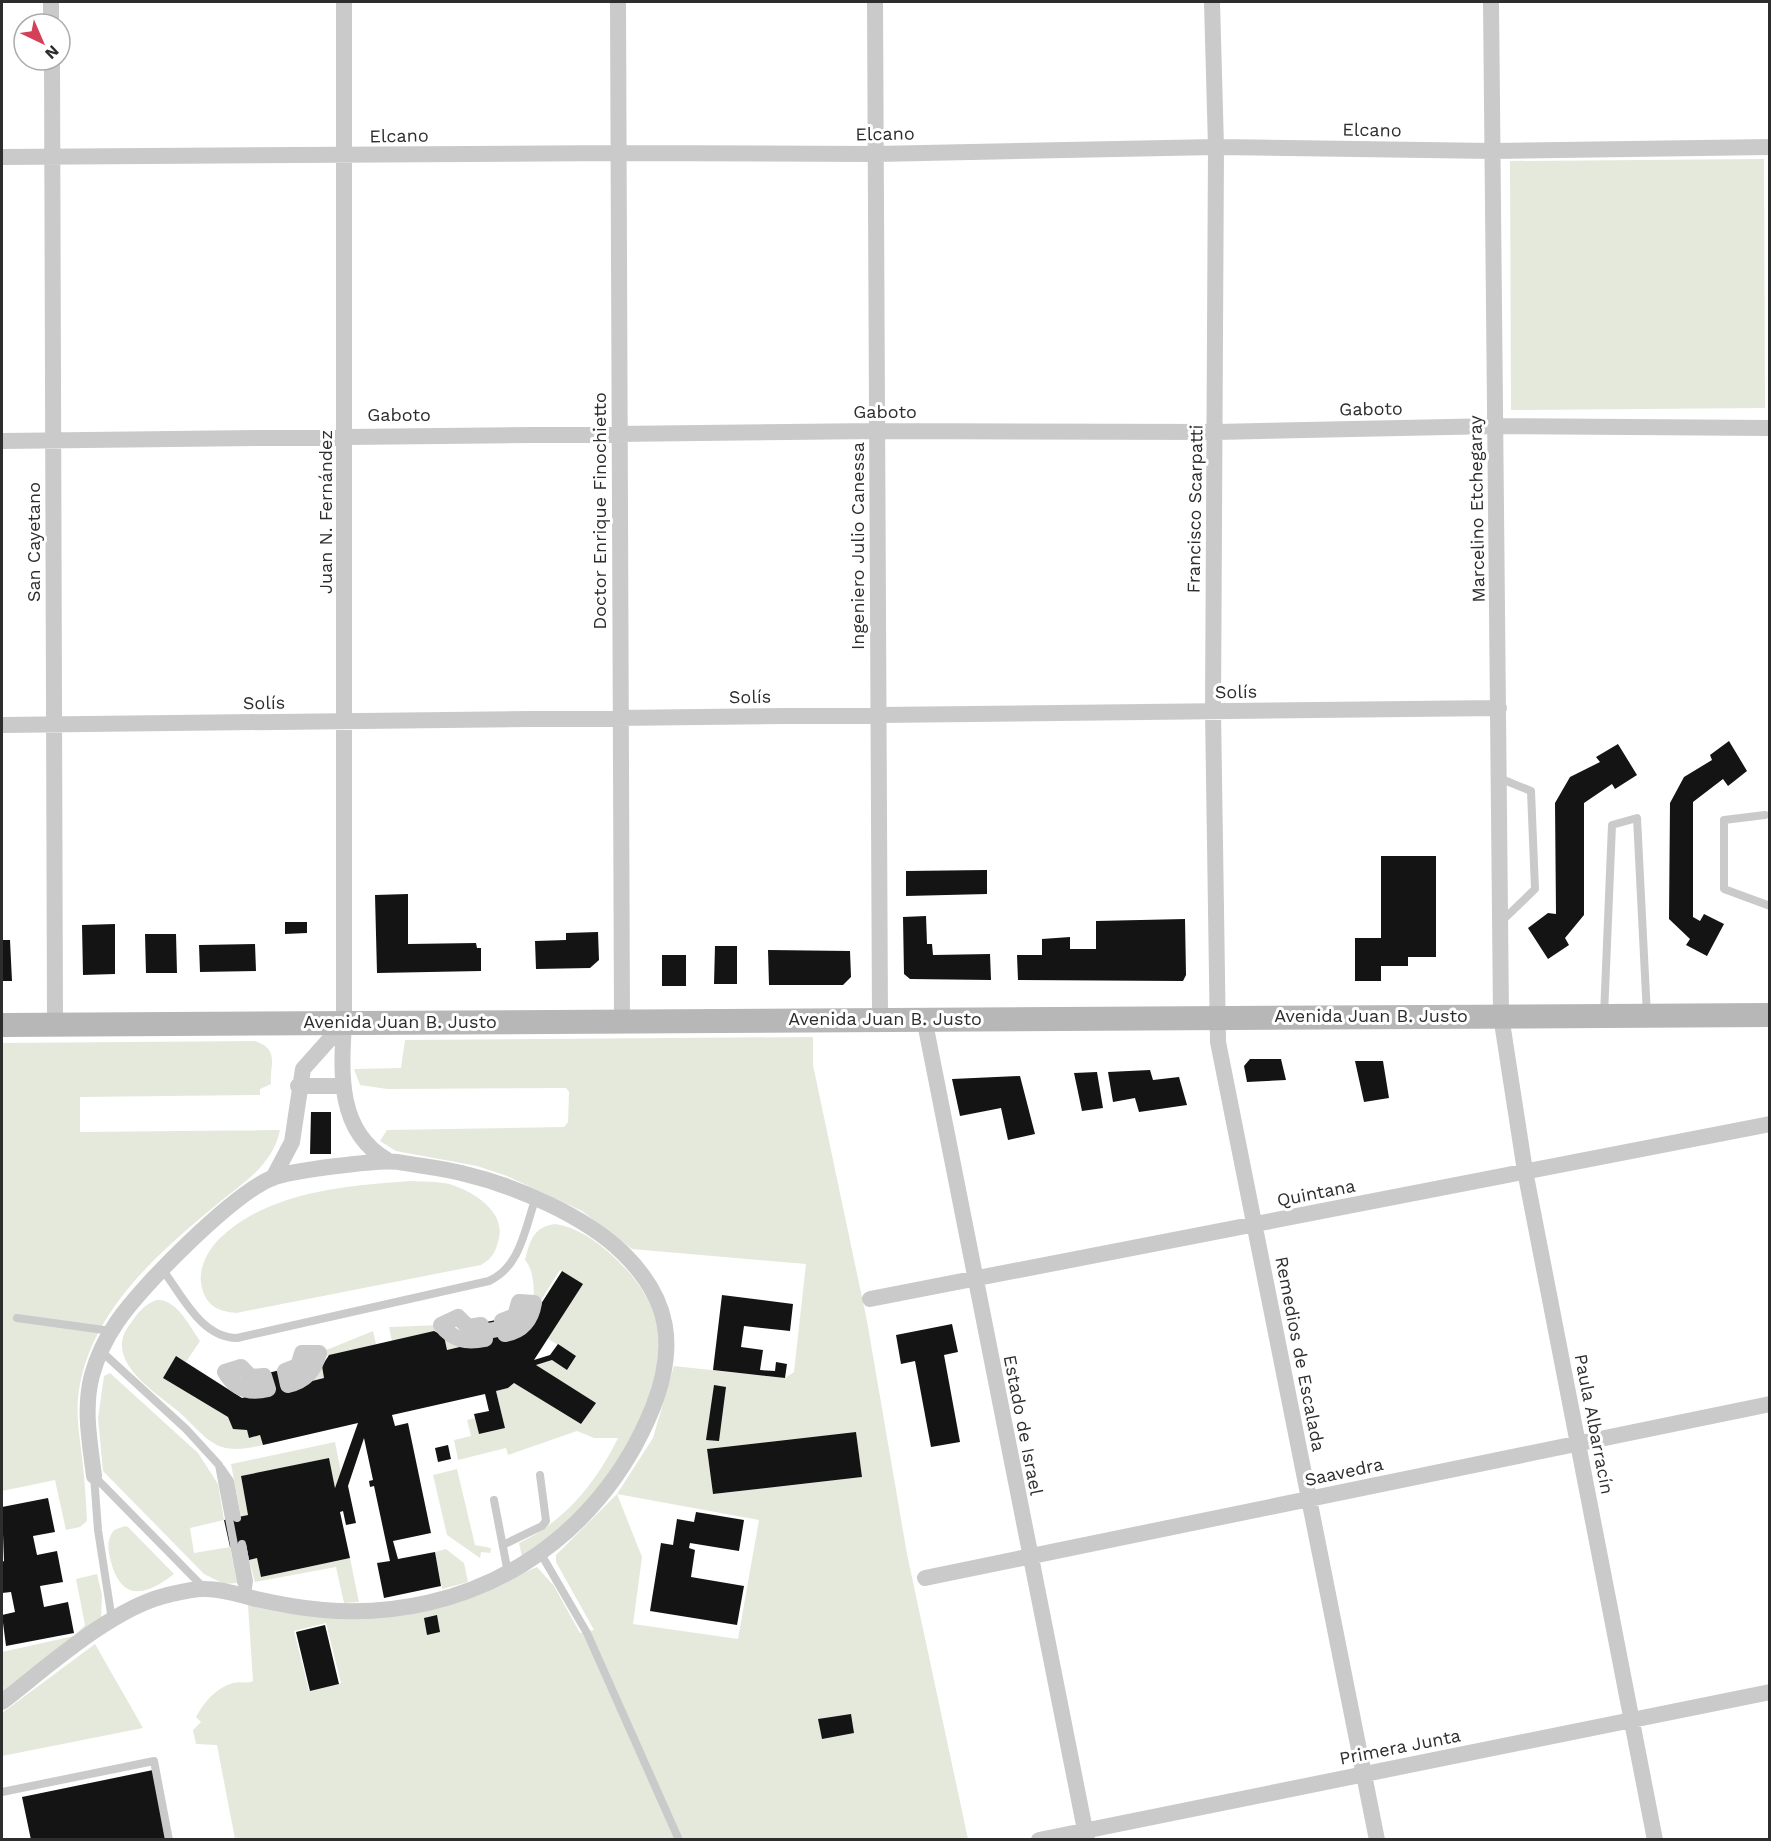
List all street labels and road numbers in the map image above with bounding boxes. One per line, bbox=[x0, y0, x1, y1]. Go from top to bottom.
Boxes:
street label: Elcano bbox=[1342, 118, 1402, 141]
street label: Elcano bbox=[855, 122, 915, 145]
street label: Elcano bbox=[369, 124, 429, 147]
street label: Doctor Enrique Finochietto bbox=[589, 392, 610, 630]
street label: Gaboto bbox=[1339, 397, 1403, 420]
street label: Gaboto bbox=[853, 401, 917, 422]
street label: Gaboto bbox=[367, 404, 431, 425]
street label: Marcelino Etchegaray bbox=[1464, 414, 1489, 603]
street label: Francisco Scarpatti bbox=[1183, 424, 1206, 594]
street label: Juan N. Fernández bbox=[315, 430, 336, 594]
street label: Ingeniero Julio Canessa bbox=[847, 442, 868, 650]
street label: San Cayetano bbox=[23, 482, 44, 602]
street label: Solís bbox=[1215, 681, 1257, 702]
street label: Solís bbox=[729, 686, 771, 707]
street label: Solís bbox=[243, 692, 285, 713]
street label: Avenida Juan B. Justo bbox=[1274, 1005, 1468, 1026]
street label: Avenida Juan B. Justo bbox=[788, 1008, 982, 1029]
street label: Avenida Juan B. Justo bbox=[303, 1011, 497, 1032]
street label: Quintana bbox=[1275, 1175, 1357, 1210]
street label: Remedios de Escalada bbox=[1271, 1255, 1330, 1453]
street label: Paula Albarracín bbox=[1571, 1352, 1618, 1496]
street label: Estado de Israel bbox=[1000, 1353, 1047, 1497]
street label: Saavedra bbox=[1303, 1453, 1385, 1490]
street label: Primera Junta bbox=[1337, 1724, 1462, 1769]

